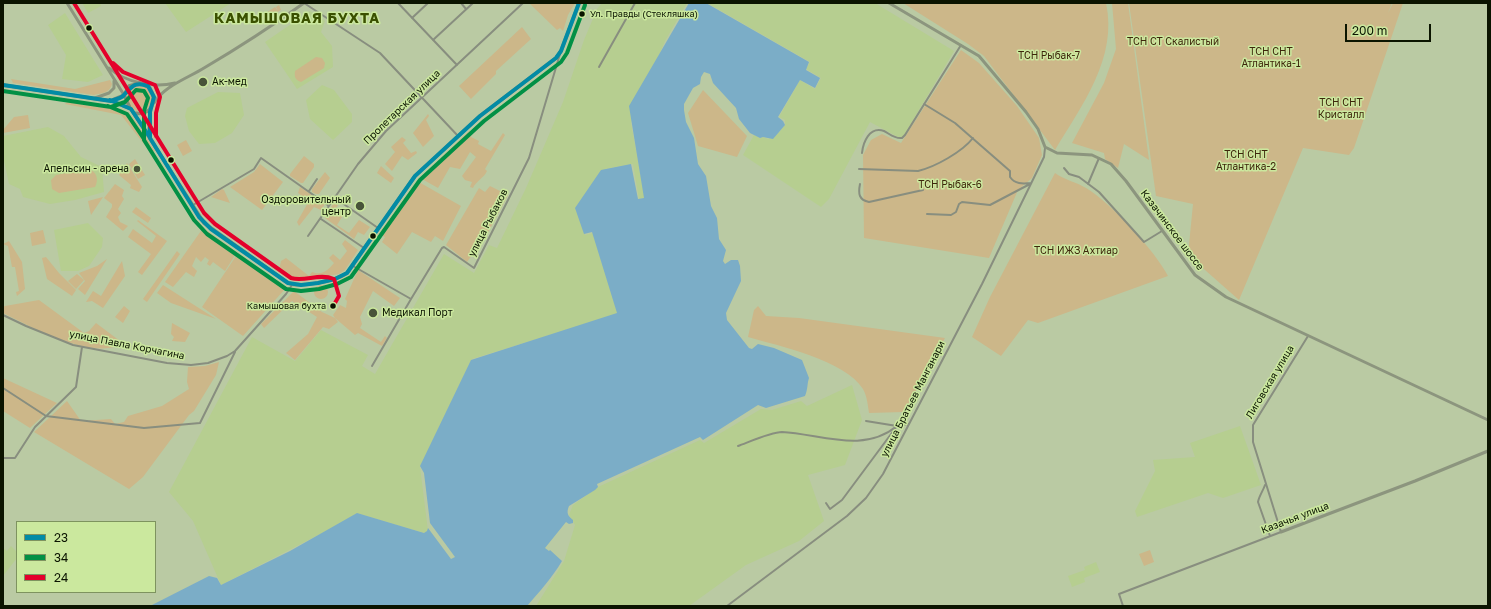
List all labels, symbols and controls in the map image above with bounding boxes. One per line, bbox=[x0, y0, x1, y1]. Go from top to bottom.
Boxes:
marker: Ул. Правды (Стекляшка) bbox=[577, 9, 587, 19]
place label: Ул. Правды (Стекляшка) bbox=[590, 9, 698, 19]
district label: КАМЫШОВАЯ БУХТА bbox=[214, 11, 380, 27]
scale bar bbox=[1347, 16, 1433, 42]
unlabelled marker bbox=[84, 23, 94, 33]
text: 200 m bbox=[1352, 23, 1387, 38]
park label: ТСН СТ Скалистый bbox=[1127, 36, 1219, 48]
park label: ТСН СНТ Атлантика-1 bbox=[1241, 46, 1301, 70]
park label: ТСН Рыбак-7 bbox=[1018, 50, 1080, 62]
street label: Пролетарская улица bbox=[361, 67, 443, 147]
marker: Ак-мед bbox=[197, 76, 209, 88]
place label: Ак-мед bbox=[212, 76, 247, 88]
park label: ТСН СНТ Кристалл bbox=[1318, 97, 1364, 120]
park label: ТСН СНТ Атлантика-2 bbox=[1216, 149, 1276, 172]
unlabelled marker bbox=[166, 155, 176, 165]
place label: Апельсин - арена bbox=[44, 163, 129, 175]
marker: Апельсин - арена bbox=[132, 164, 142, 174]
park label: ТСН Рыбак-6 bbox=[918, 179, 982, 191]
street label: улица Рыбаков bbox=[466, 187, 510, 259]
street label: Казачинское шоссе bbox=[1138, 188, 1206, 272]
place label: Оздоровительный центр bbox=[261, 194, 351, 218]
marker: Оздоровительный центр bbox=[354, 200, 366, 212]
unlabelled marker bbox=[368, 231, 378, 241]
park label: ТСН ИЖЗ Ахтиар bbox=[1034, 245, 1118, 257]
place label: Камышовая бухта bbox=[247, 301, 326, 311]
marker: Камышовая бухта bbox=[328, 301, 338, 311]
marker: Медикал Порт bbox=[367, 307, 379, 319]
place label: Медикал Порт bbox=[382, 307, 453, 319]
street label: улица Павла Корчагина bbox=[68, 328, 186, 362]
street label: улица Братьев Манганари bbox=[878, 339, 948, 459]
street label: Лиговская улица bbox=[1243, 343, 1297, 421]
street label: Казачья улица bbox=[1259, 500, 1331, 536]
legend bbox=[16, 521, 156, 593]
text: 23 bbox=[54, 530, 68, 545]
text: 34 bbox=[54, 550, 68, 565]
text: 24 bbox=[54, 570, 68, 585]

